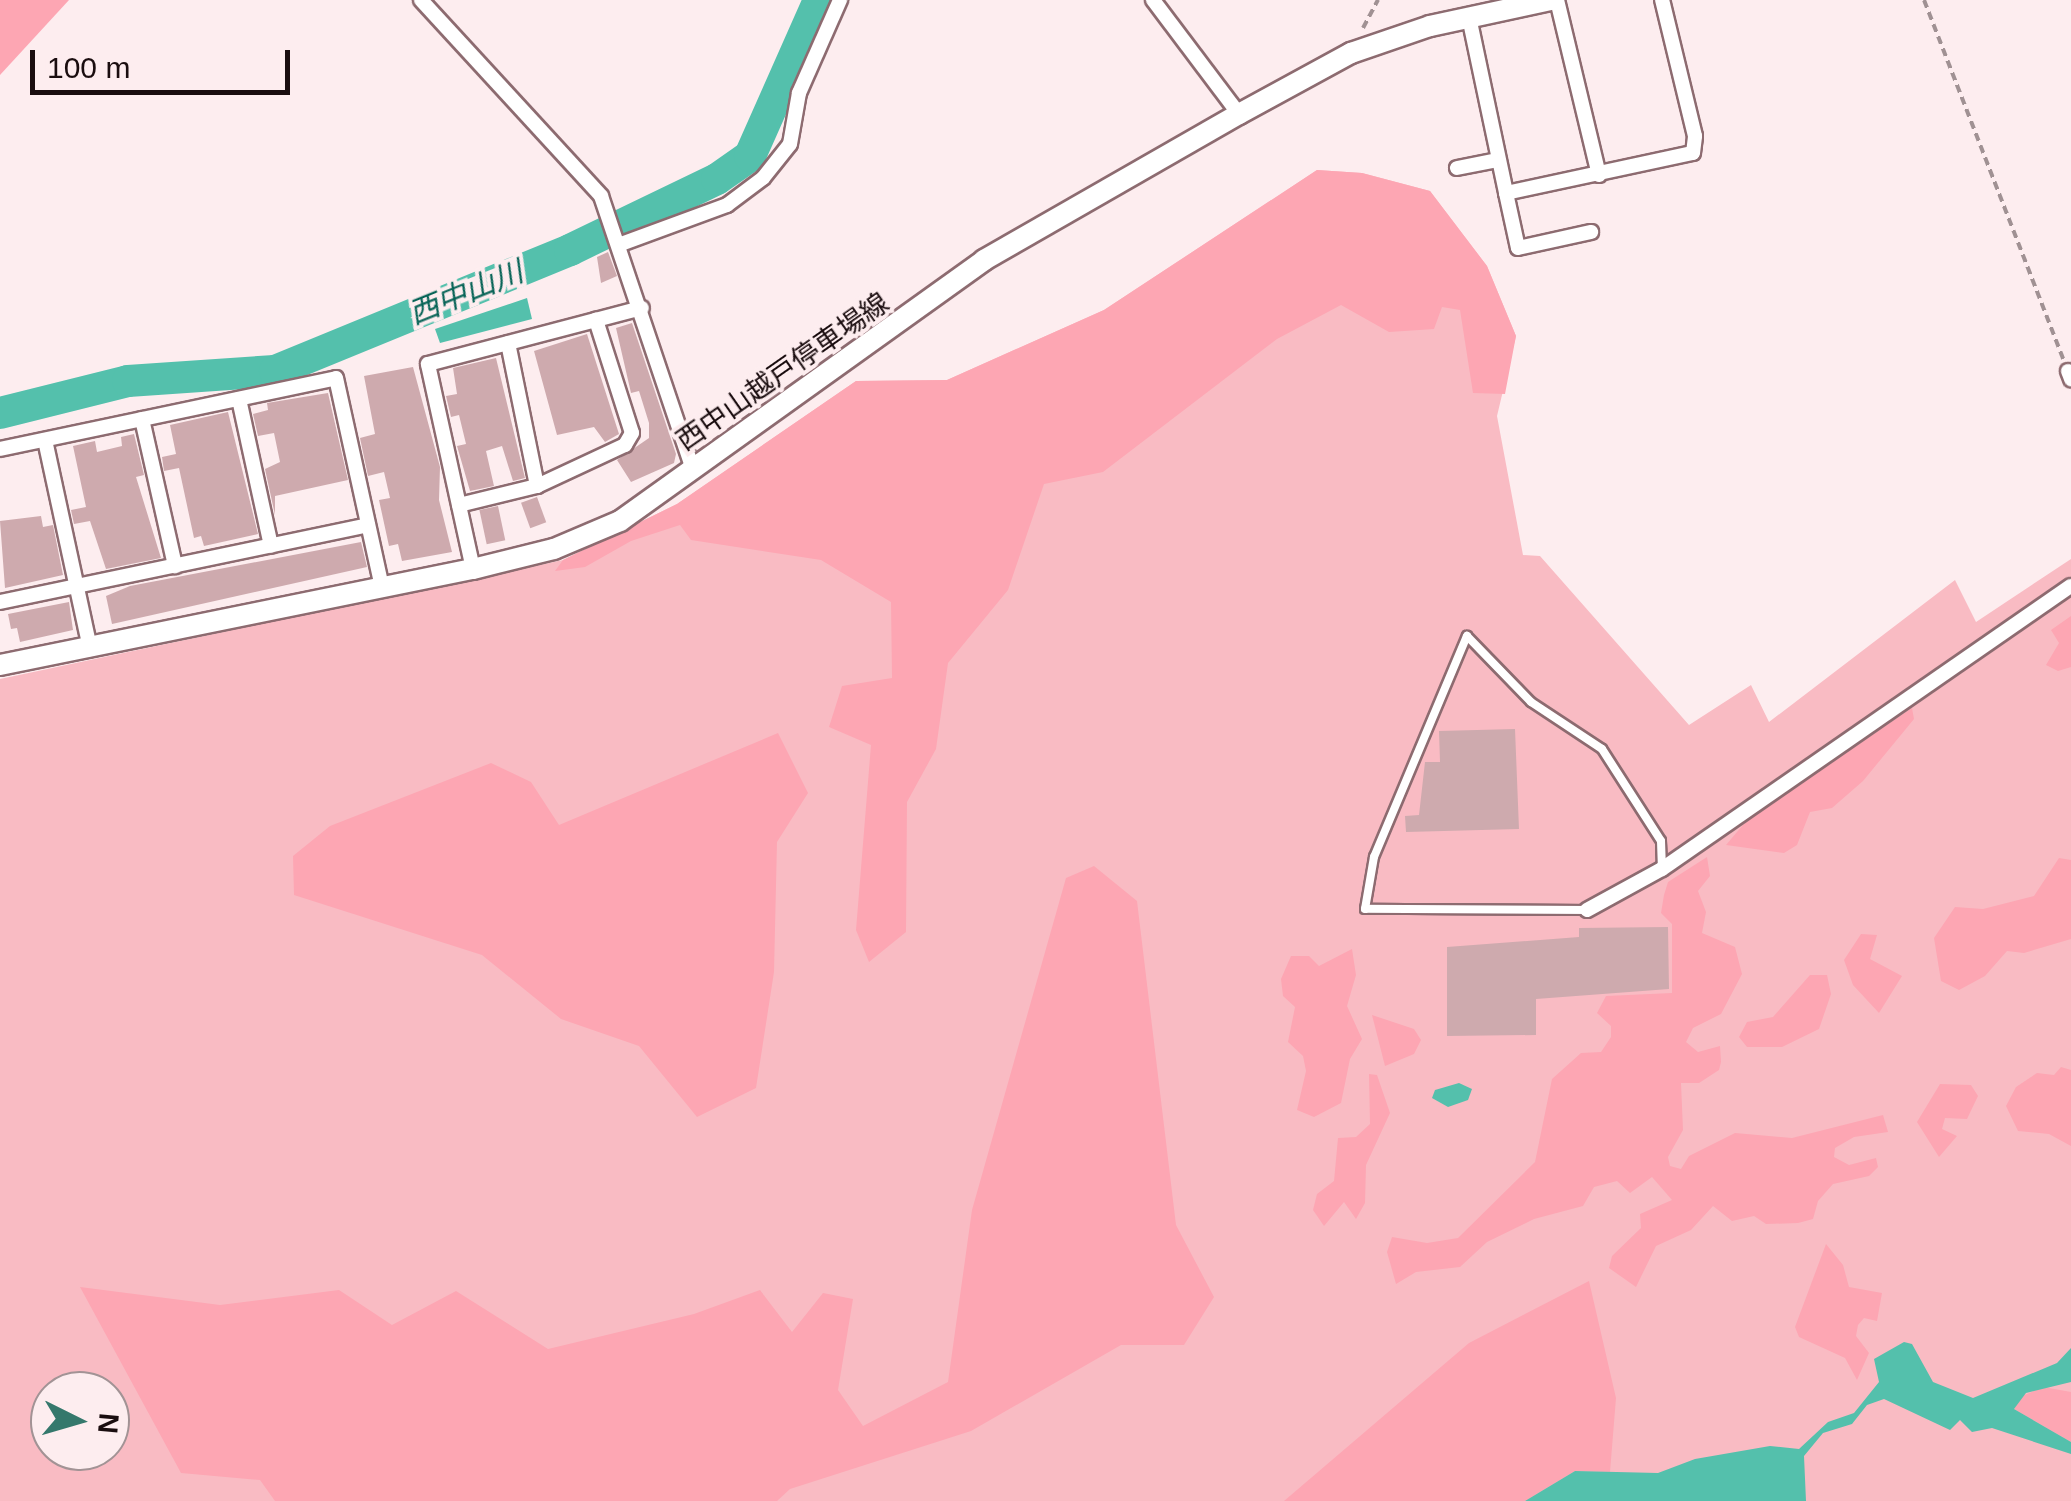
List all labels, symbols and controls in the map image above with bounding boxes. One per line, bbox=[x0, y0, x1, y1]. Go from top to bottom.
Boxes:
scale bar bbox=[35, 30, 295, 92]
text: 100 m bbox=[47, 51, 130, 84]
water label: 西中山川 bbox=[404, 254, 528, 332]
street label: 西中山越戸停車場線 bbox=[670, 286, 896, 458]
north arrow bbox=[30, 1371, 130, 1471]
text: N bbox=[92, 1412, 125, 1435]

